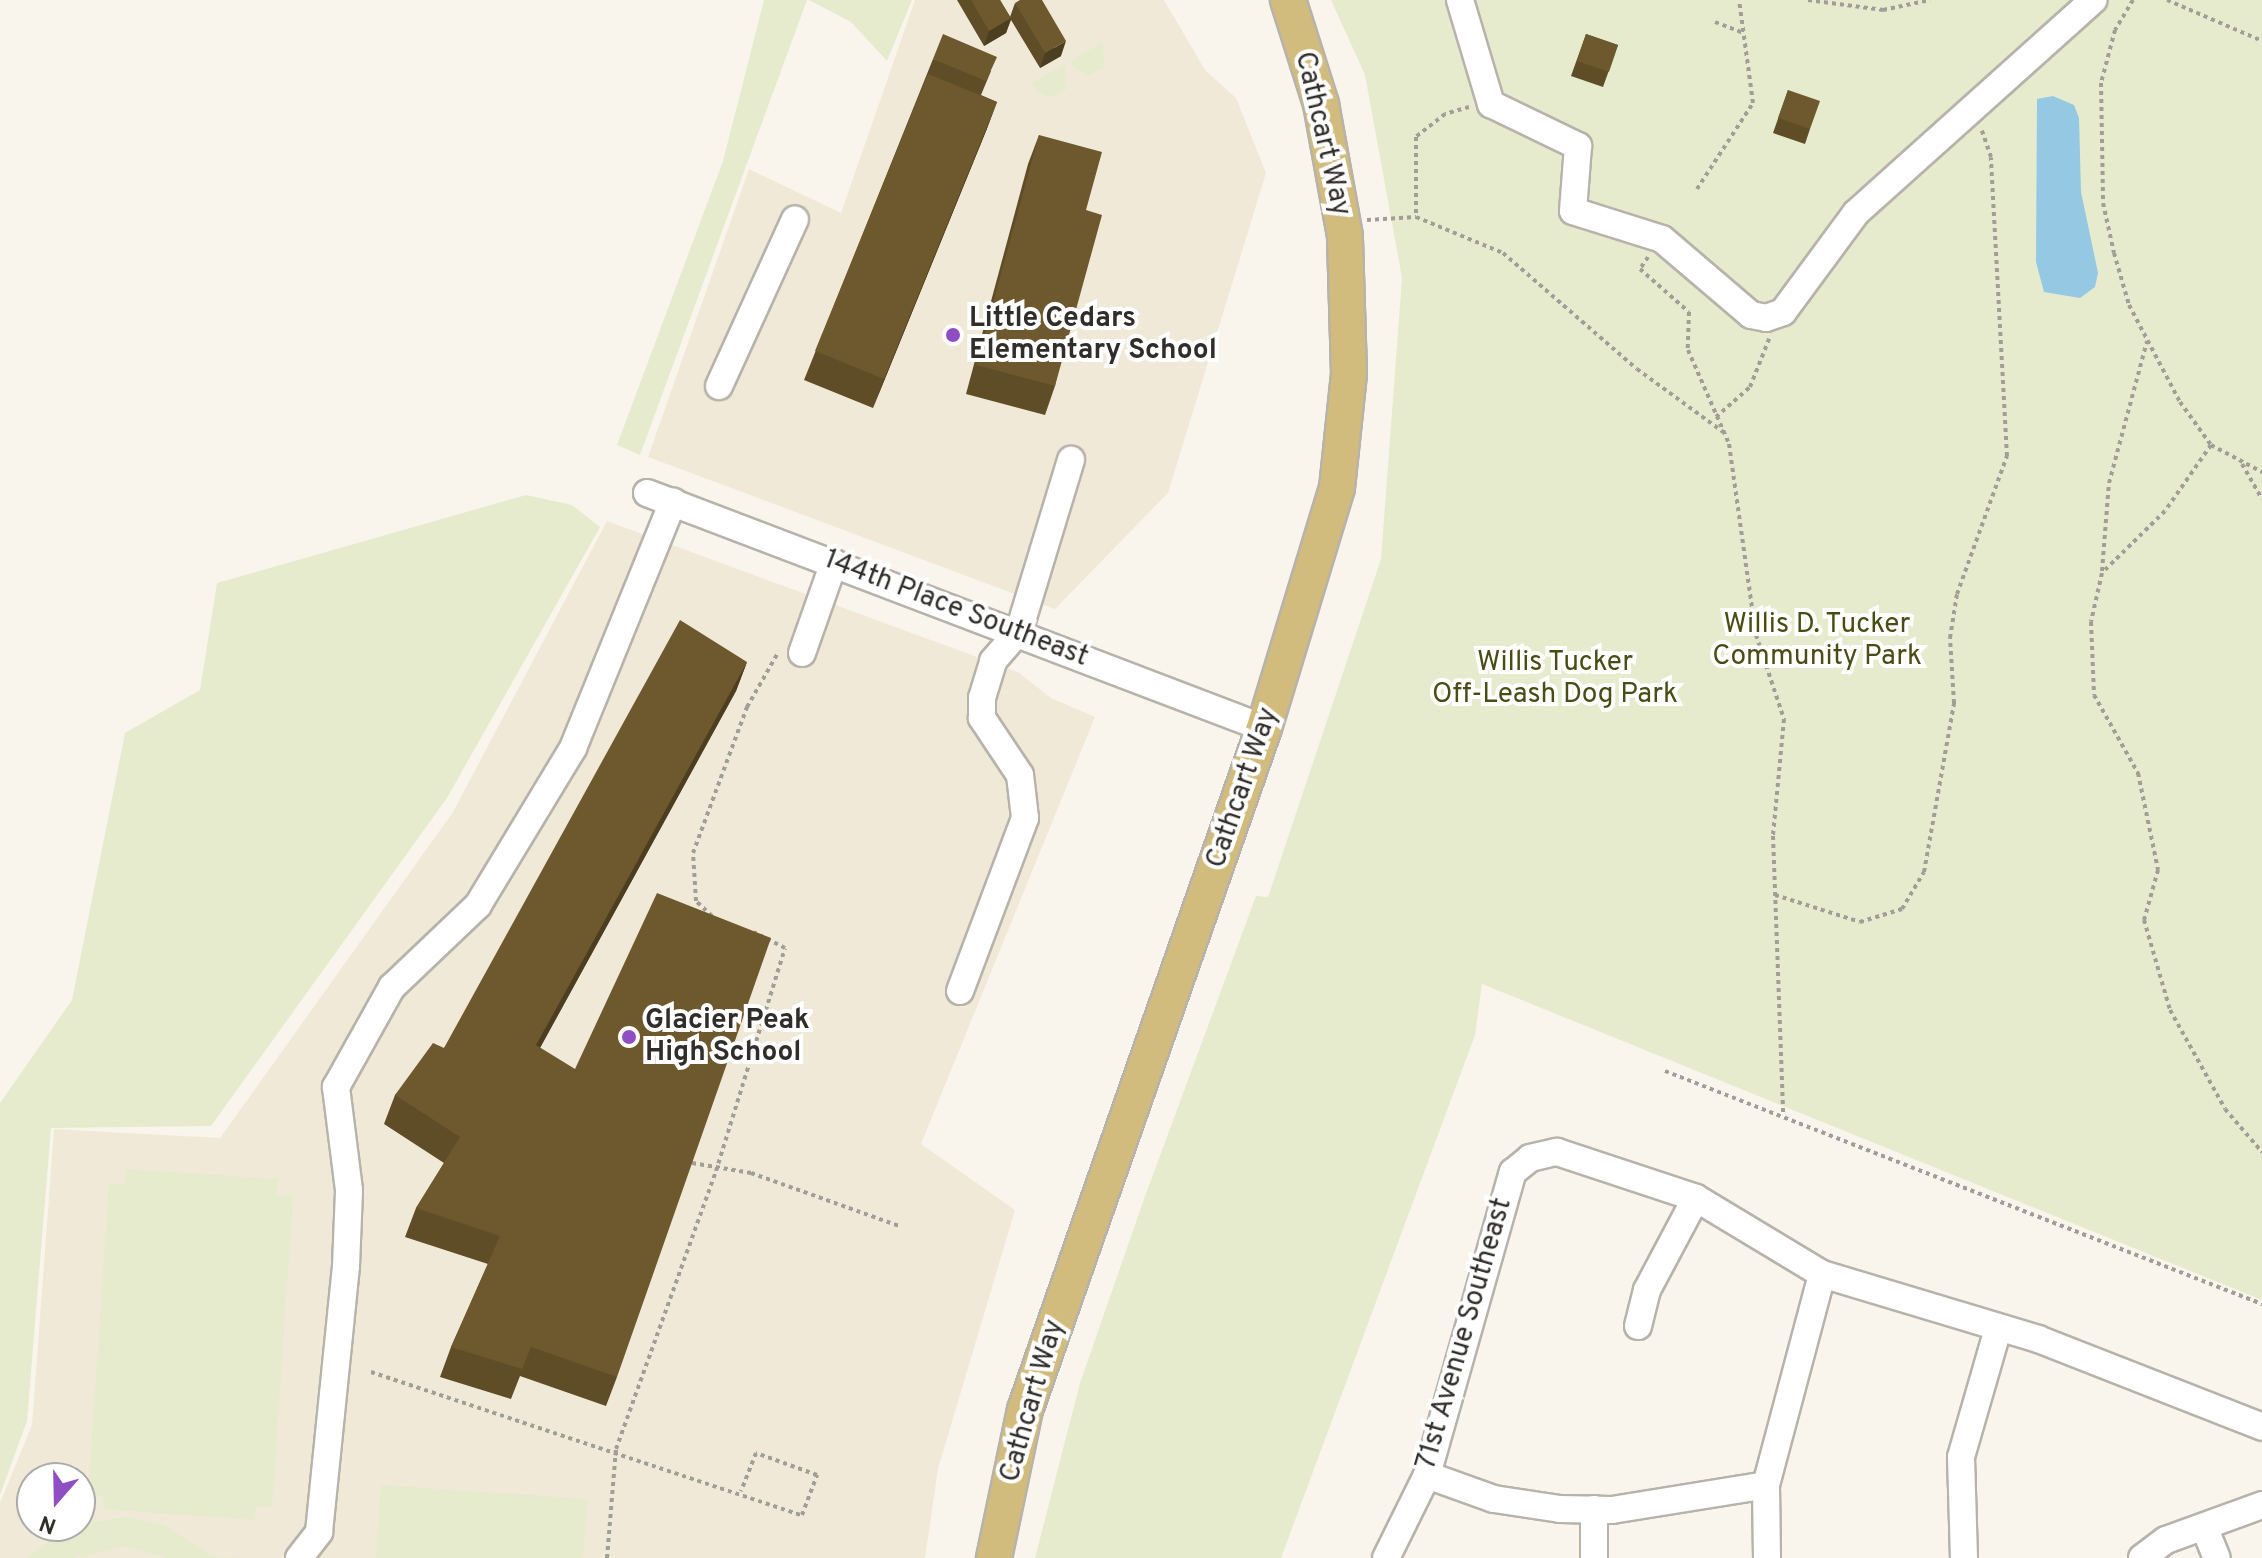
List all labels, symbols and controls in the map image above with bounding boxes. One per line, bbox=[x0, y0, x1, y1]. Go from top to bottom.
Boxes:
street label: Cathcart Way bbox=[1287, 48, 1357, 220]
place label: Little Cedars Elementary School bbox=[969, 302, 1217, 368]
marker: Little Cedars Elementary School bbox=[944, 326, 962, 344]
street label: 144th Place Southeast bbox=[819, 543, 1093, 675]
park label: Willis D. Tucker Community Park bbox=[1712, 608, 1922, 674]
park label: Willis Tucker Off-Leash Dog Park bbox=[1432, 646, 1678, 712]
street label: Cathcart Way bbox=[1200, 703, 1286, 873]
place label: Glacier Peak High School bbox=[645, 1004, 810, 1070]
marker: Glacier Peak High School bbox=[620, 1028, 638, 1046]
street label: 71st Avenue Southeast bbox=[1410, 1194, 1520, 1474]
street label: Cathcart Way bbox=[994, 1316, 1072, 1486]
north arrow bbox=[16, 1462, 96, 1542]
text: N bbox=[36, 1508, 60, 1539]

